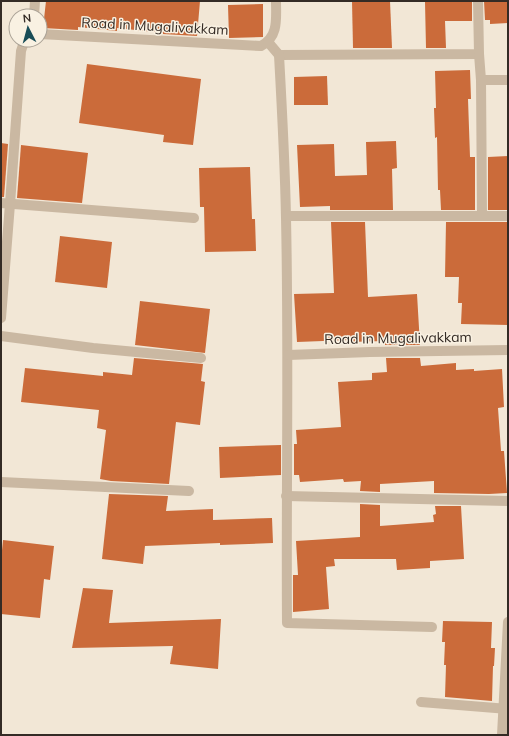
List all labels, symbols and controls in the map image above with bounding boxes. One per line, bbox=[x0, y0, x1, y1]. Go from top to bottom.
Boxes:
north arrow bbox=[8, 8, 48, 48]
text: N bbox=[22, 11, 32, 25]
street label: Road in Mugalivakkam bbox=[81, 13, 229, 39]
street label: Road in Mugalivakkam bbox=[324, 328, 472, 348]

